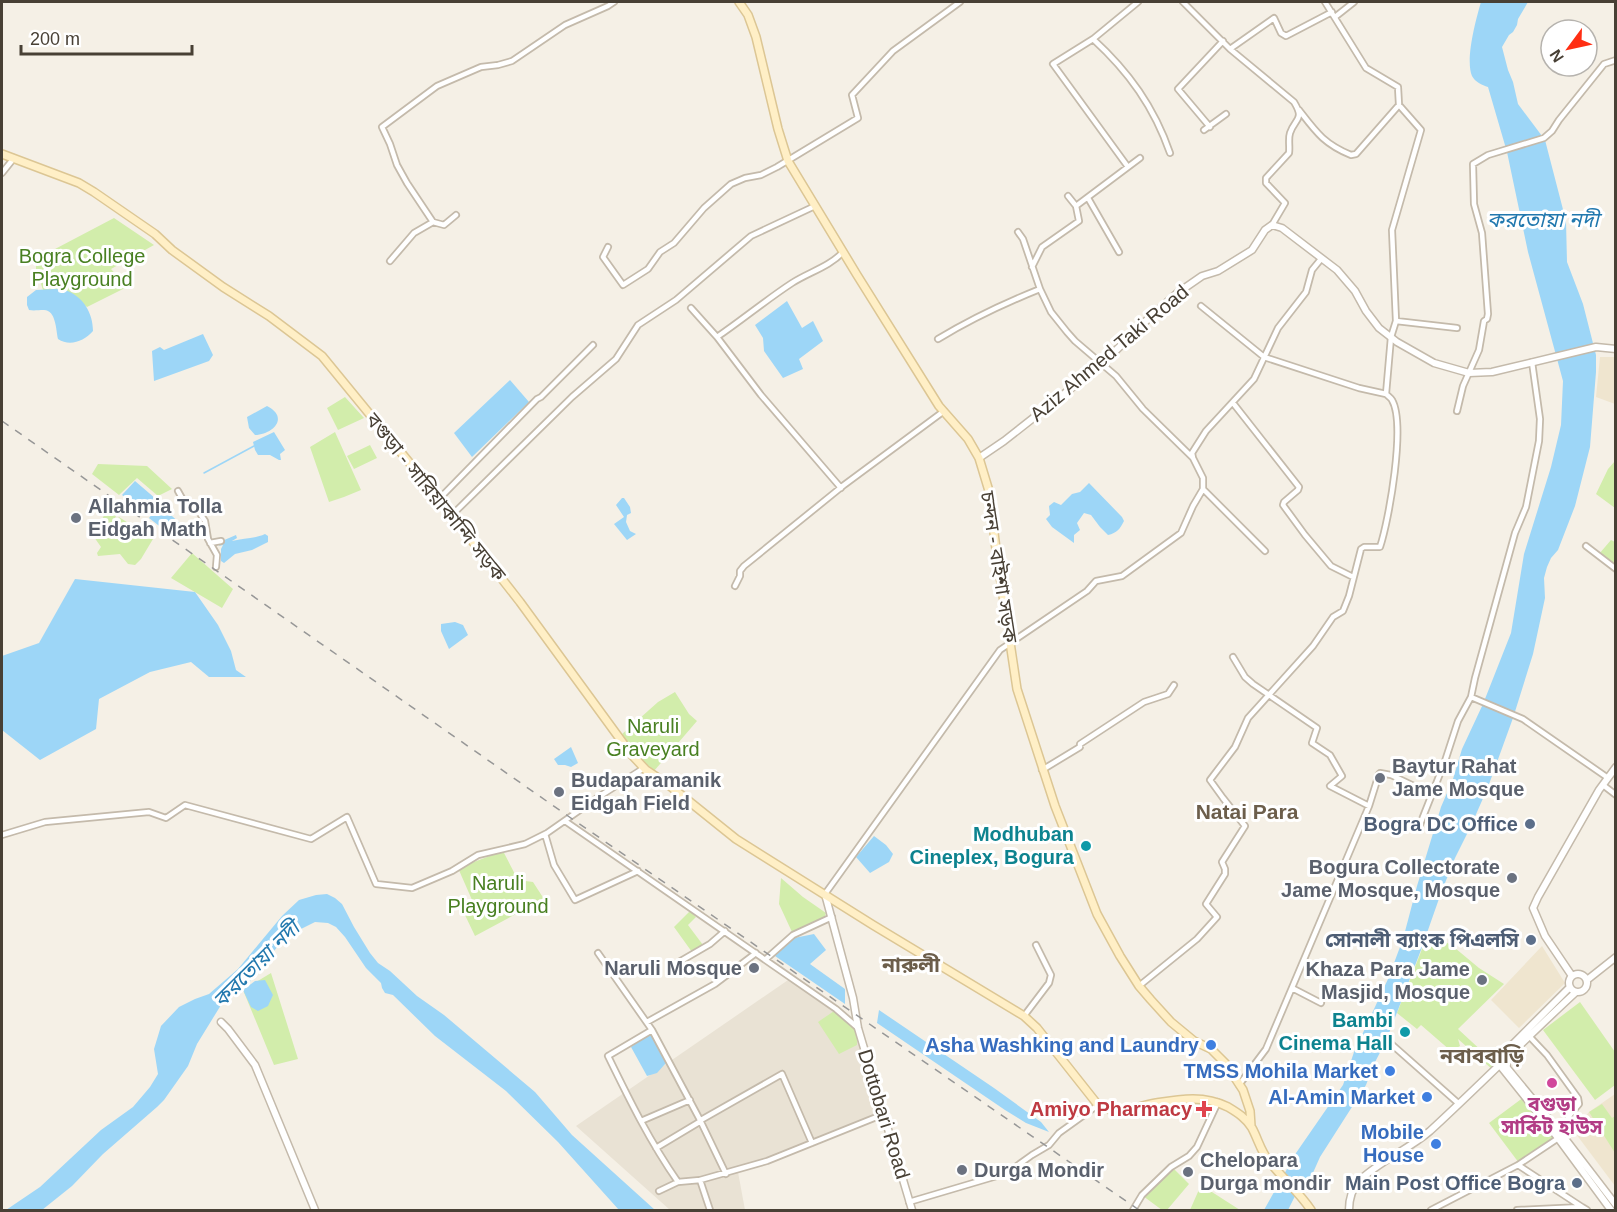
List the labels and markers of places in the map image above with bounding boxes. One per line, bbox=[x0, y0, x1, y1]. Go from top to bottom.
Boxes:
place label: Allahmia Tolla Eidgah Math bbox=[88, 495, 223, 540]
marker: Allahmia Tolla Eidgah Math bbox=[69, 511, 83, 525]
place label: Baytur Rahat Jame Mosque bbox=[1392, 755, 1524, 800]
place label: Budaparamanik Eidgah Field bbox=[571, 769, 722, 814]
marker: Baytur Rahat Jame Mosque bbox=[1373, 771, 1387, 785]
marker: Budaparamanik Eidgah Field bbox=[552, 785, 566, 799]
place label: Bogra DC Office bbox=[1364, 813, 1518, 835]
marker: Bogra DC Office bbox=[1523, 817, 1537, 831]
place label: Modhuban Cineplex, Bogura bbox=[910, 823, 1075, 868]
marker: Modhuban Cineplex, Bogura bbox=[1079, 839, 1093, 853]
place label: Bogura Collectorate Jame Mosque, Mosque bbox=[1281, 856, 1500, 901]
marker: Bogura Collectorate Jame Mosque, Mosque bbox=[1505, 871, 1519, 885]
place label: সোনালী ব্যাংক পিএলসি bbox=[1325, 928, 1520, 951]
marker: সোনালী ব্যাংক পিএলসি bbox=[1524, 933, 1538, 947]
place label: Naruli Mosque bbox=[604, 957, 742, 979]
place label: Khaza Para Jame Masjid, Mosque bbox=[1305, 958, 1470, 1003]
marker: Naruli Mosque bbox=[747, 961, 761, 975]
marker: Khaza Para Jame Masjid, Mosque bbox=[1475, 973, 1489, 987]
place label: Bambi Cinema Hall bbox=[1279, 1009, 1393, 1054]
marker: Bambi Cinema Hall bbox=[1398, 1025, 1412, 1039]
place label: Asha Washking and Laundry bbox=[925, 1034, 1200, 1056]
marker: Asha Washking and Laundry bbox=[1204, 1038, 1218, 1052]
place label: TMSS Mohila Market bbox=[1184, 1060, 1378, 1082]
marker: TMSS Mohila Market bbox=[1383, 1064, 1397, 1078]
marker: বগুড়া সার্কিট হাউস bbox=[1545, 1076, 1559, 1090]
place label: Al-Amin Market bbox=[1268, 1086, 1415, 1108]
marker: Al-Amin Market bbox=[1420, 1090, 1434, 1104]
place label: বগুড়া সার্কিট হাউস bbox=[1500, 1093, 1604, 1138]
place label: Amiyo Pharmacy bbox=[1030, 1098, 1193, 1120]
marker: Amiyo Pharmacy bbox=[1197, 1102, 1211, 1116]
place label: Mobile House bbox=[1361, 1121, 1424, 1166]
marker: Mobile House bbox=[1429, 1137, 1443, 1151]
place label: Chelopara Durga mondir bbox=[1200, 1149, 1331, 1194]
place label: Durga Mondir bbox=[974, 1159, 1104, 1181]
marker: Durga Mondir bbox=[955, 1163, 969, 1177]
marker: Chelopara Durga mondir bbox=[1181, 1165, 1195, 1179]
place label: Main Post Office Bogra bbox=[1345, 1172, 1566, 1194]
marker: Main Post Office Bogra bbox=[1570, 1176, 1584, 1190]

